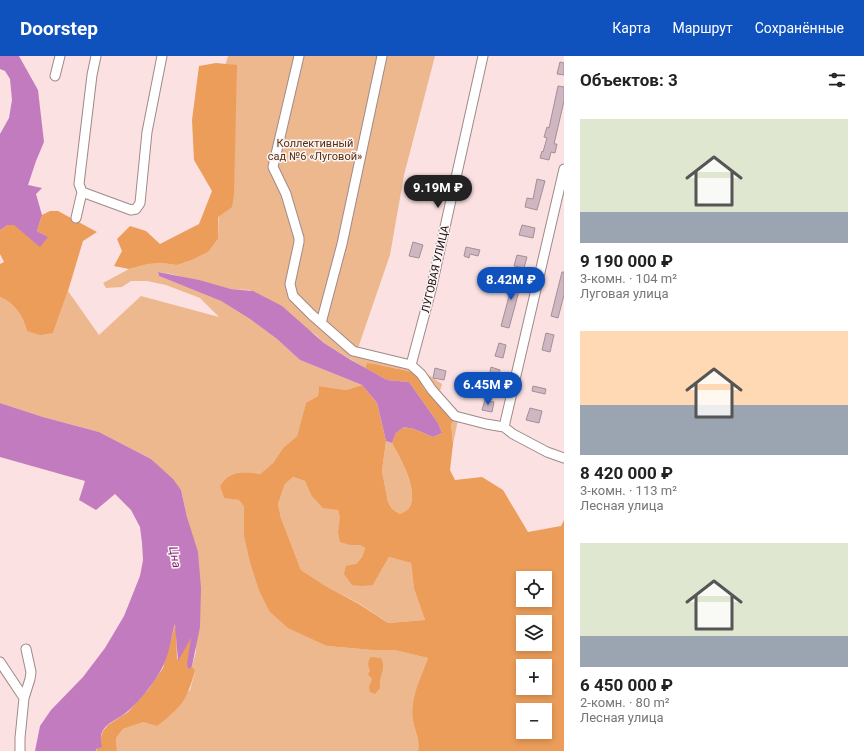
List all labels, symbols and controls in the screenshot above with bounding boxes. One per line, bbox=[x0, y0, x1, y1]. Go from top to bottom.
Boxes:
text: Doorstep bbox=[20, 17, 98, 40]
text: Карта bbox=[612, 20, 651, 36]
text: Маршрут bbox=[673, 20, 733, 36]
text: Сохранённые bbox=[755, 20, 844, 36]
icon: filters bbox=[826, 69, 848, 91]
text: Объектов: 3 bbox=[580, 70, 678, 90]
park label: Коллективный сад №6 «Луговой» bbox=[268, 137, 362, 163]
icon: home bbox=[678, 145, 750, 217]
pin: 9.19M ₽ bbox=[401, 175, 475, 209]
text: 9.19M ₽ bbox=[413, 180, 463, 195]
street label: ЛУГОВАЯ УЛИЦА bbox=[419, 223, 452, 314]
text: 9 190 000 ₽ bbox=[580, 251, 673, 271]
pin: 8.42M ₽ bbox=[474, 267, 548, 301]
text: 3-комн. · 104 m² bbox=[580, 271, 677, 286]
text: 8.42M ₽ bbox=[486, 272, 536, 287]
text: Луговая улица bbox=[580, 286, 669, 301]
icon: home bbox=[678, 357, 750, 429]
pin: 6.45M ₽ bbox=[451, 372, 525, 406]
text: 6.45M ₽ bbox=[463, 377, 513, 392]
text: 8 420 000 ₽ bbox=[580, 463, 673, 483]
text: 3-комн. · 113 m² bbox=[580, 483, 677, 498]
text: Лесная улица bbox=[580, 498, 664, 513]
water label: Цна bbox=[166, 545, 184, 569]
icon: home bbox=[678, 569, 750, 641]
map controls bbox=[516, 571, 552, 739]
button: locate bbox=[516, 571, 552, 607]
button: layers bbox=[516, 615, 552, 651]
button: + bbox=[516, 659, 552, 695]
text: 6 450 000 ₽ bbox=[580, 675, 673, 695]
text: 2-комн. · 80 m² bbox=[580, 695, 670, 710]
button: − bbox=[516, 703, 552, 739]
text: Лесная улица bbox=[580, 710, 664, 725]

